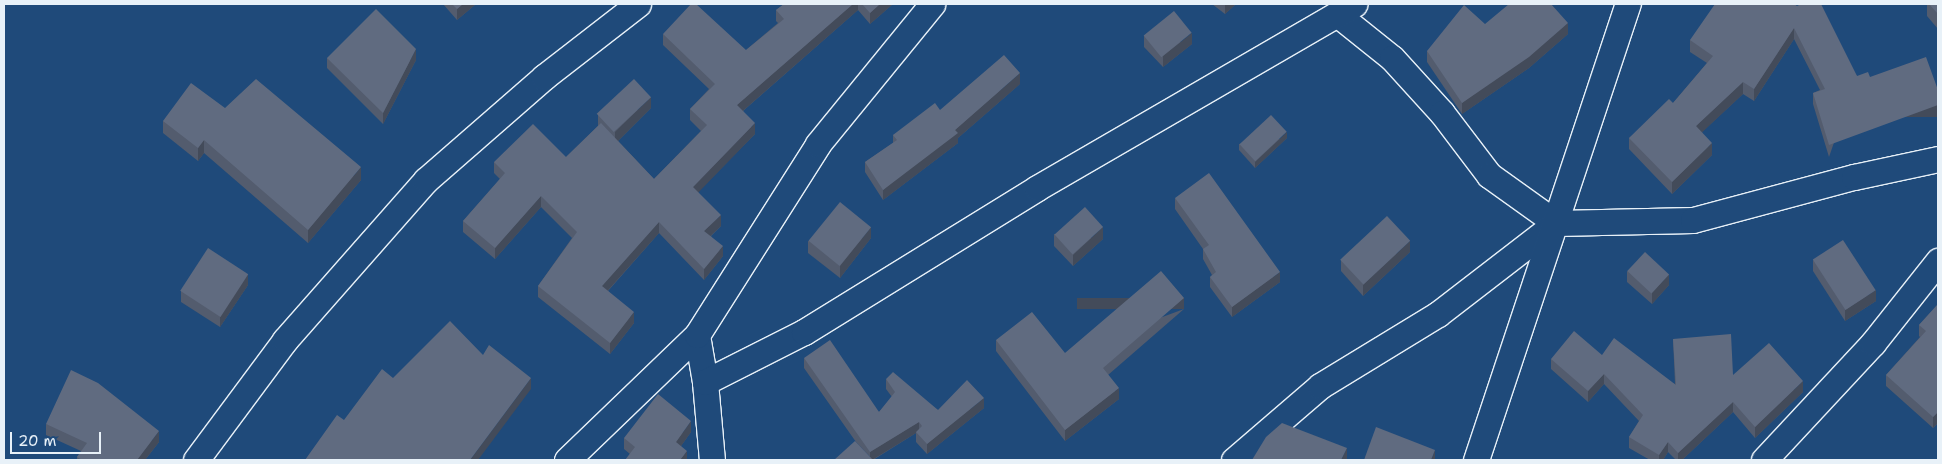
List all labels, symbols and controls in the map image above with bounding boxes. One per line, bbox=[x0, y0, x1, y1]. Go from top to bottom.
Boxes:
scale bar bbox=[12, 422, 104, 454]
text: 20 m bbox=[18, 431, 57, 451]

